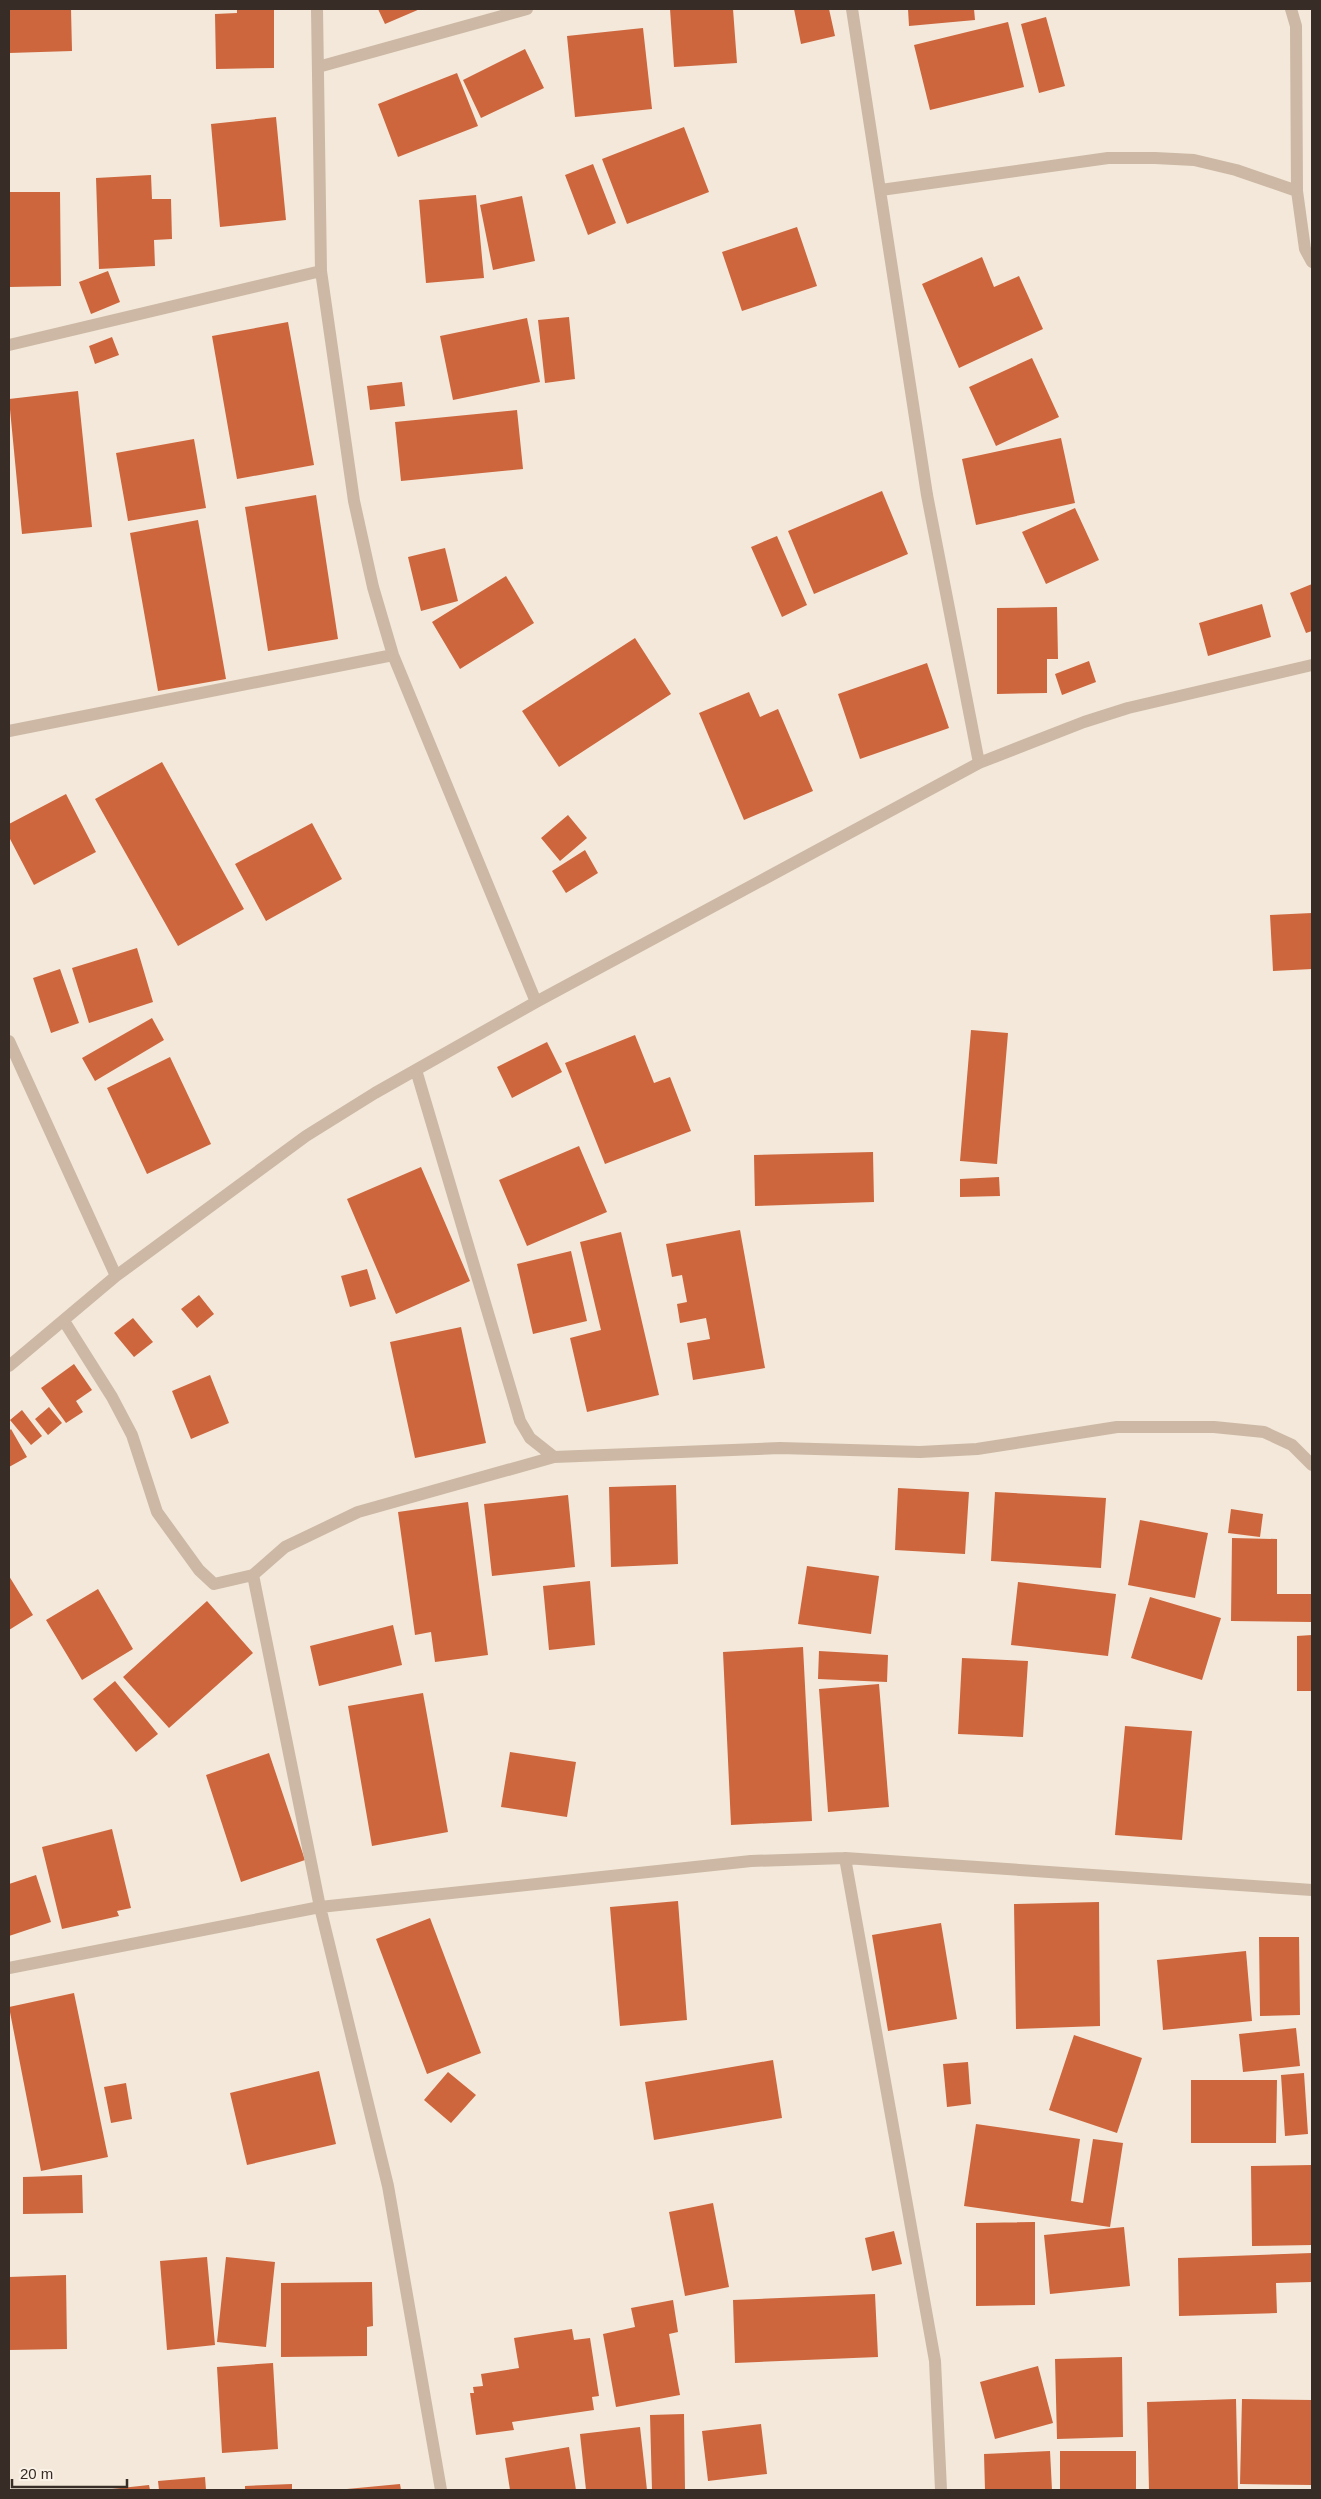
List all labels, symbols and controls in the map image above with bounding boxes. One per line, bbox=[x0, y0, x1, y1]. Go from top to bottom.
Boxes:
scale bar bbox=[12, 2456, 128, 2488]
text: 20 m bbox=[20, 2465, 53, 2482]

